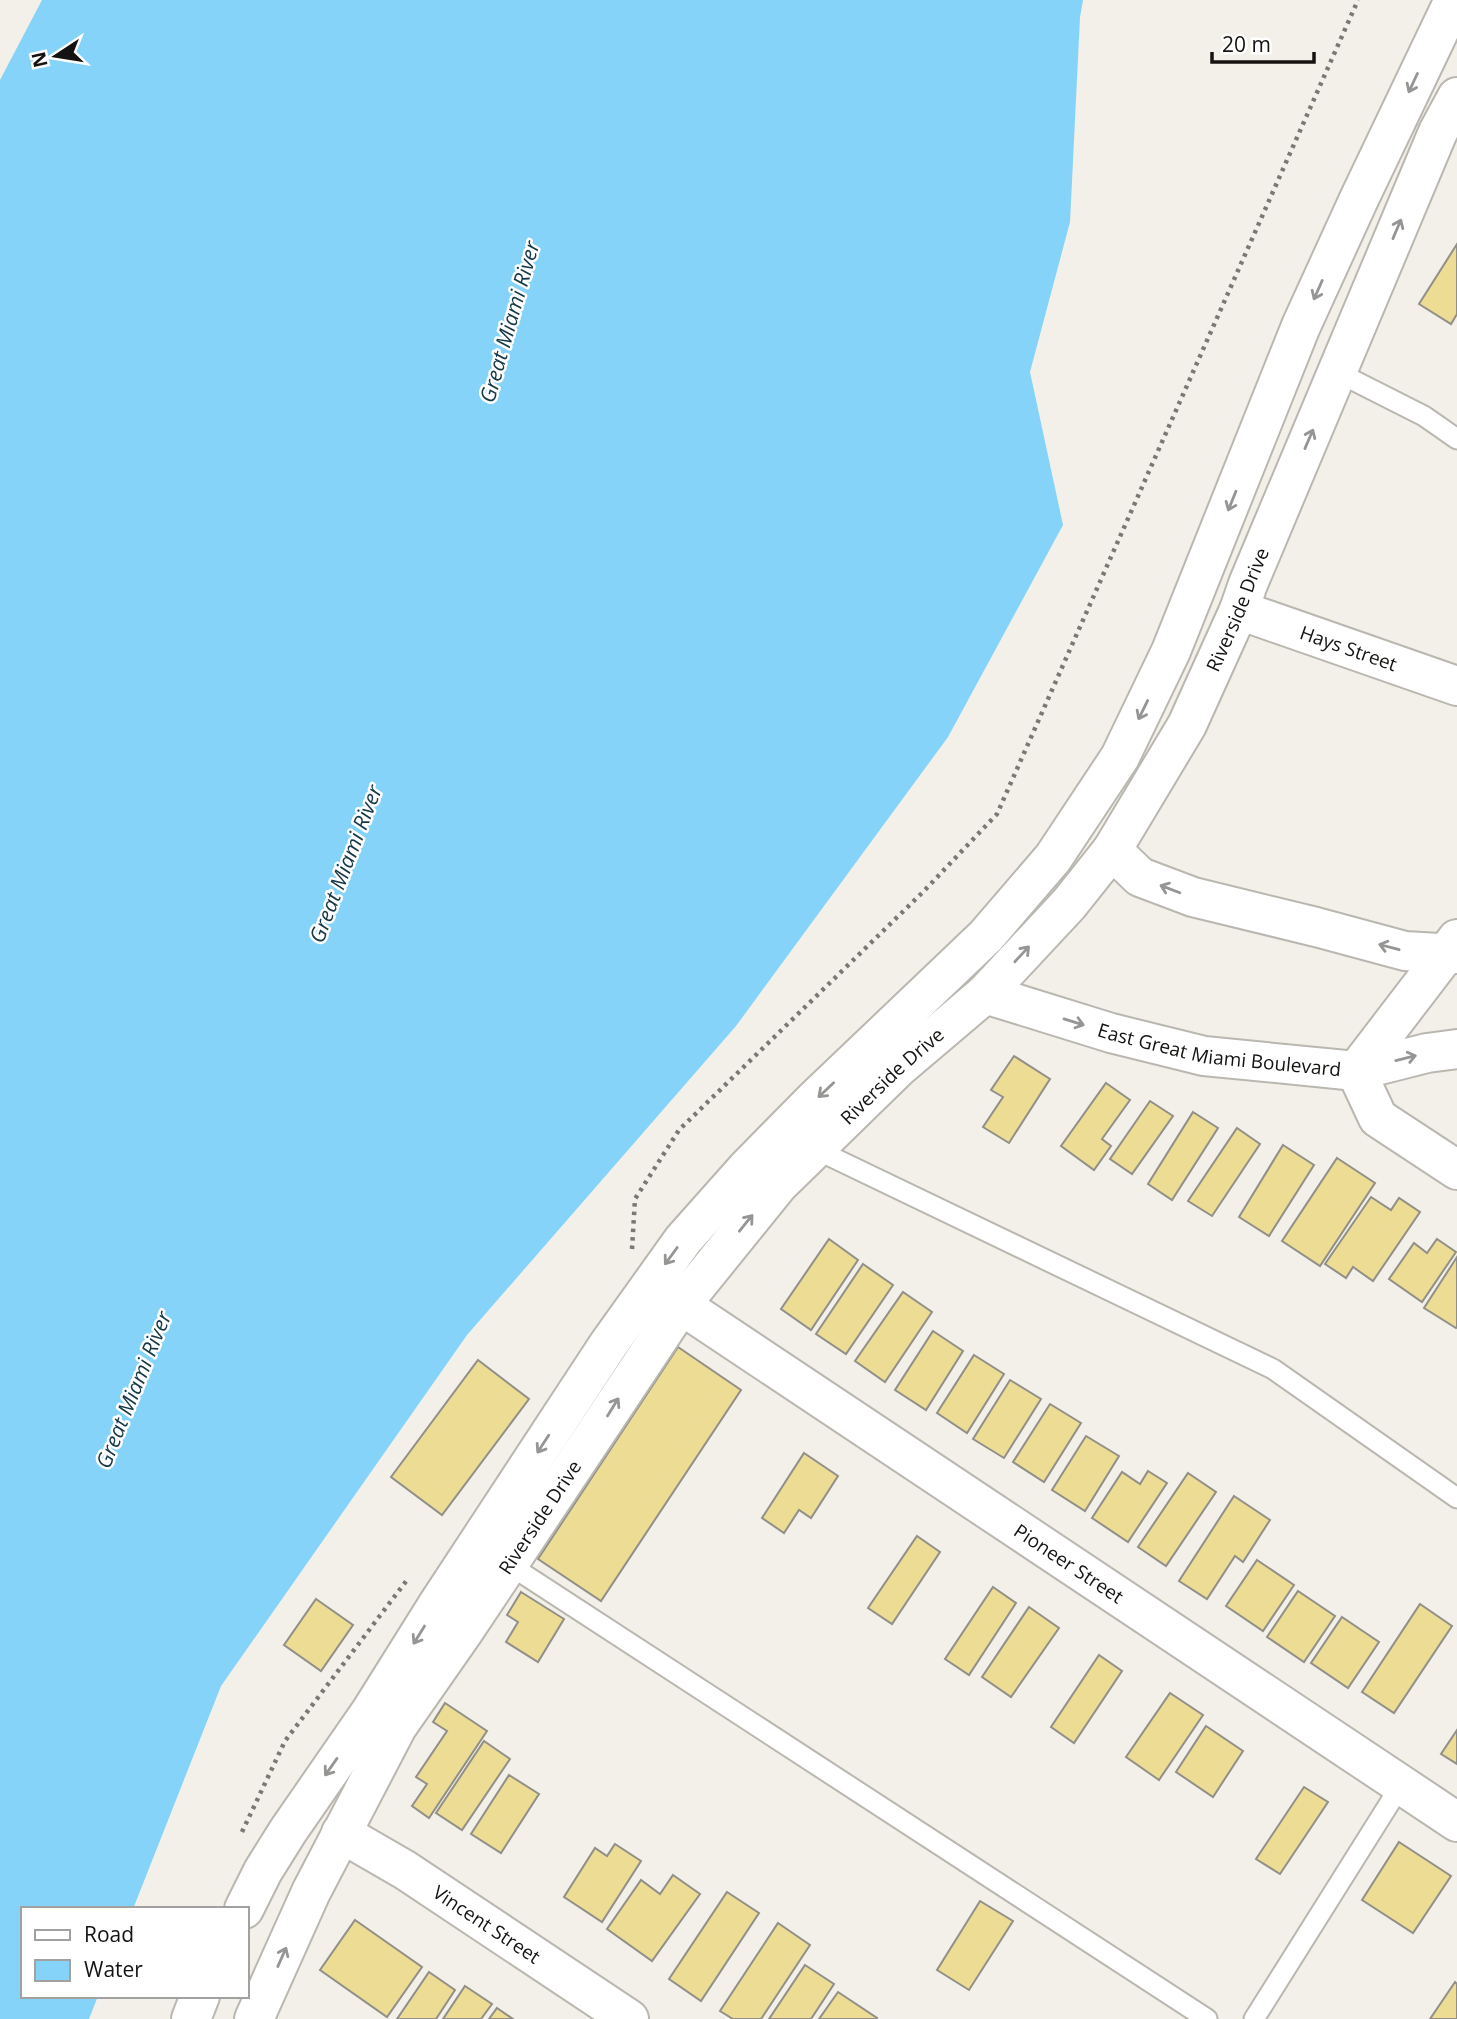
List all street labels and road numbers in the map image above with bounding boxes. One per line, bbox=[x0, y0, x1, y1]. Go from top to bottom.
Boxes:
street label: Riverside Drive bbox=[1200, 544, 1275, 676]
street label: Hays Street bbox=[1296, 619, 1401, 677]
street label: East Great Miami Boulevard bbox=[1095, 1017, 1342, 1082]
street label: Riverside Drive bbox=[835, 1022, 949, 1130]
street label: Riverside Drive bbox=[492, 1455, 587, 1579]
street label: Pioneer Street bbox=[1009, 1517, 1129, 1609]
street label: Vincent Street bbox=[428, 1879, 546, 1970]

